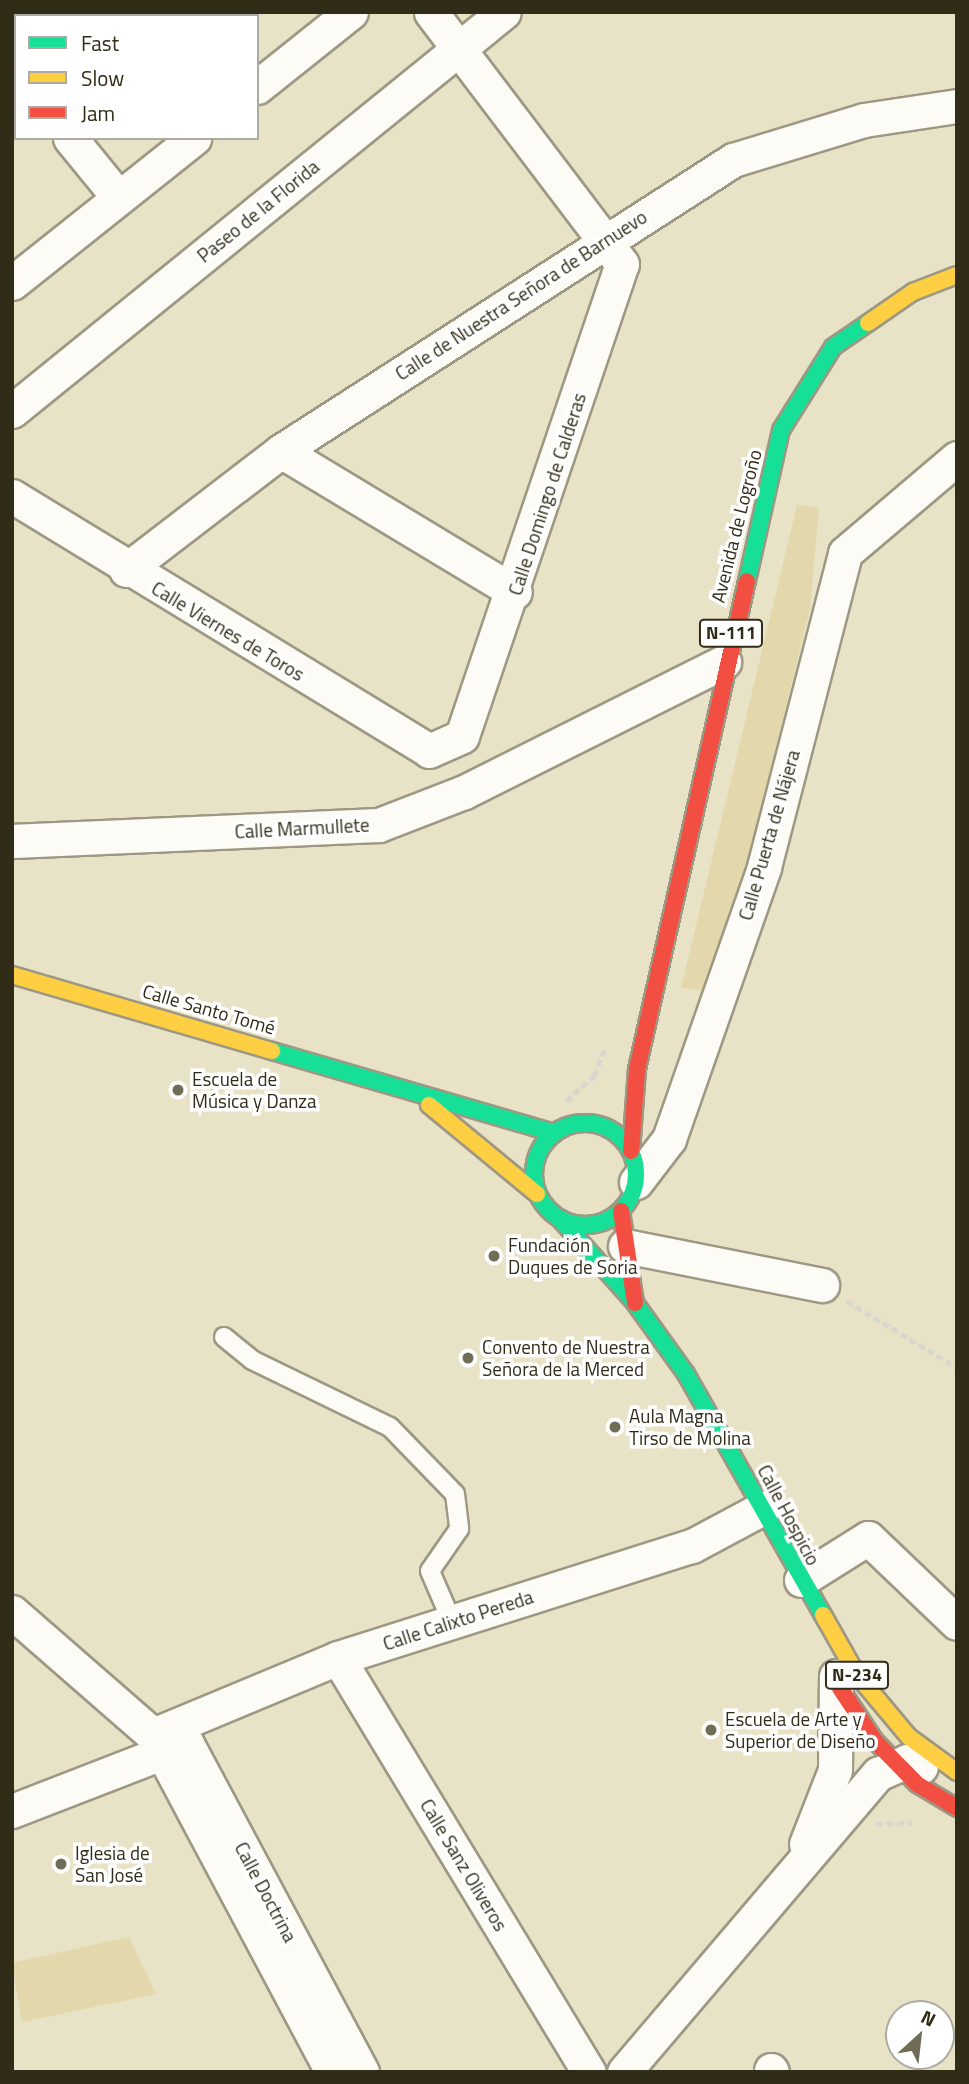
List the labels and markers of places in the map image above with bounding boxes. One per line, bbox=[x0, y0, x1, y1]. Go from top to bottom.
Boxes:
place label: Escuela de Música y Danza bbox=[192, 1068, 317, 1112]
marker: Escuela de Música y Danza bbox=[170, 1082, 186, 1098]
place label: Fundación Duques de Soria bbox=[508, 1234, 637, 1278]
marker: Fundación Duques de Soria bbox=[486, 1248, 502, 1264]
place label: Convento de Nuestra Señora de la Merced bbox=[482, 1336, 650, 1380]
marker: Convento de Nuestra Señora de la Merced bbox=[460, 1350, 476, 1366]
place label: Aula Magna Tirso de Molina bbox=[629, 1405, 751, 1449]
marker: Aula Magna Tirso de Molina bbox=[607, 1419, 623, 1435]
place label: Escuela de Arte y Superior de Diseño bbox=[725, 1708, 875, 1752]
marker: Escuela de Arte y Superior de Diseño bbox=[703, 1722, 719, 1738]
place label: Iglesia de San José bbox=[75, 1842, 150, 1886]
marker: Iglesia de San José bbox=[53, 1856, 69, 1872]

